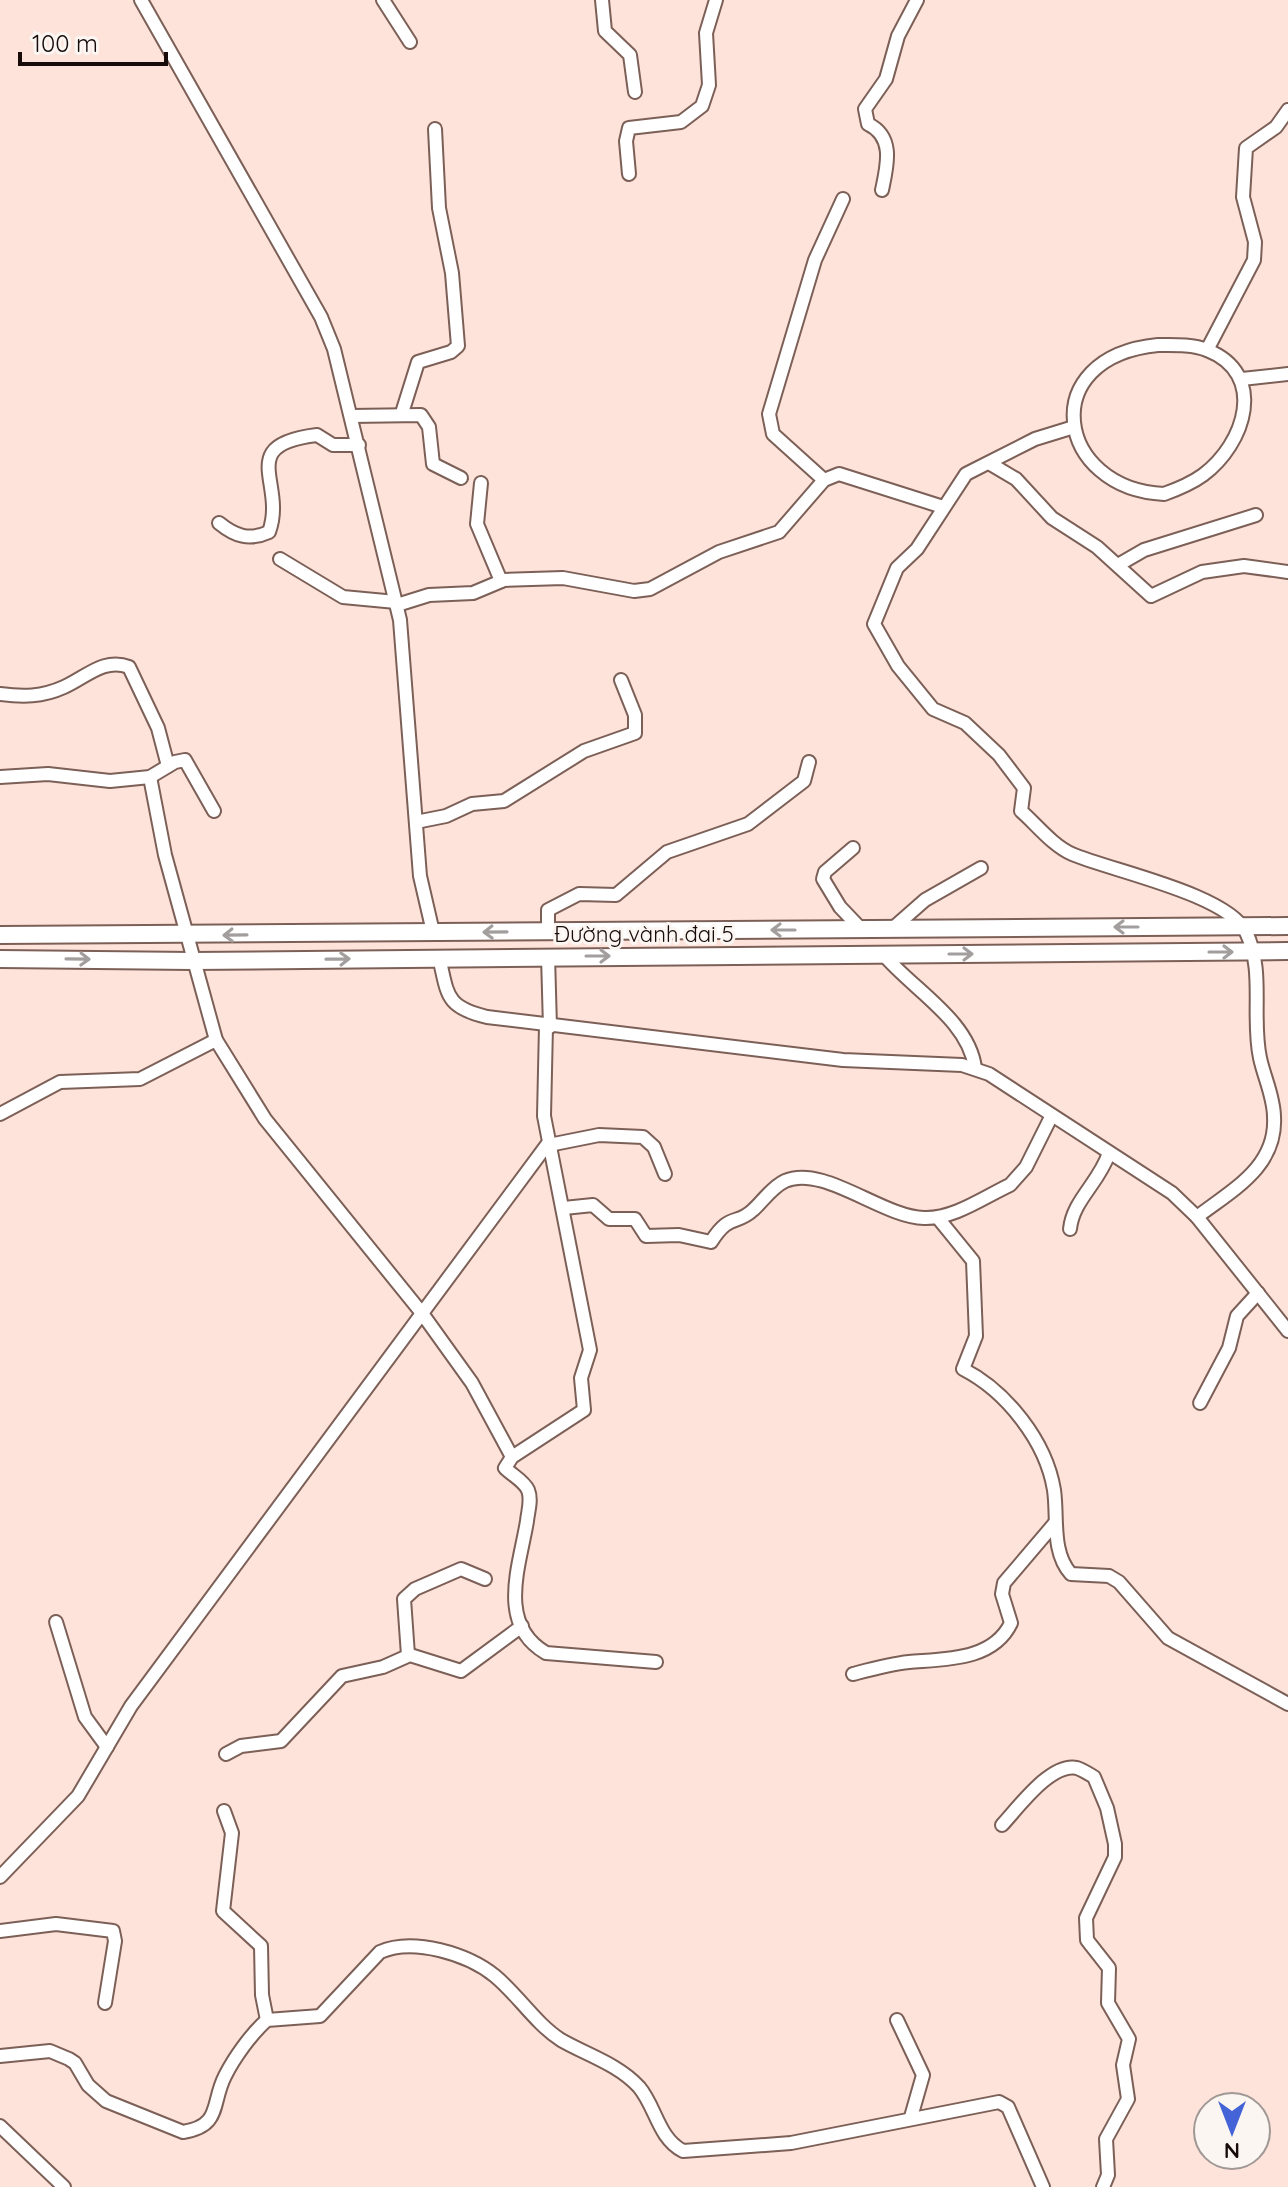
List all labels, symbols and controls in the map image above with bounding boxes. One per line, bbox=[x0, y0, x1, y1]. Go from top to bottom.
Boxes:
scale bar bbox=[20, 16, 166, 66]
text: 100 m bbox=[32, 28, 98, 58]
one-way arrow bbox=[1113, 919, 1140, 935]
street label: Đường vành đai 5 bbox=[554, 920, 734, 948]
one-way arrow bbox=[770, 922, 797, 937]
one-way arrow bbox=[482, 924, 509, 940]
one-way arrow bbox=[222, 927, 249, 943]
one-way arrow bbox=[1207, 944, 1234, 960]
one-way arrow bbox=[947, 946, 974, 961]
one-way arrow bbox=[584, 948, 611, 964]
one-way arrow bbox=[324, 951, 351, 966]
one-way arrow bbox=[64, 952, 91, 967]
north arrow bbox=[1192, 2091, 1272, 2171]
text: N bbox=[1224, 2137, 1240, 2165]

